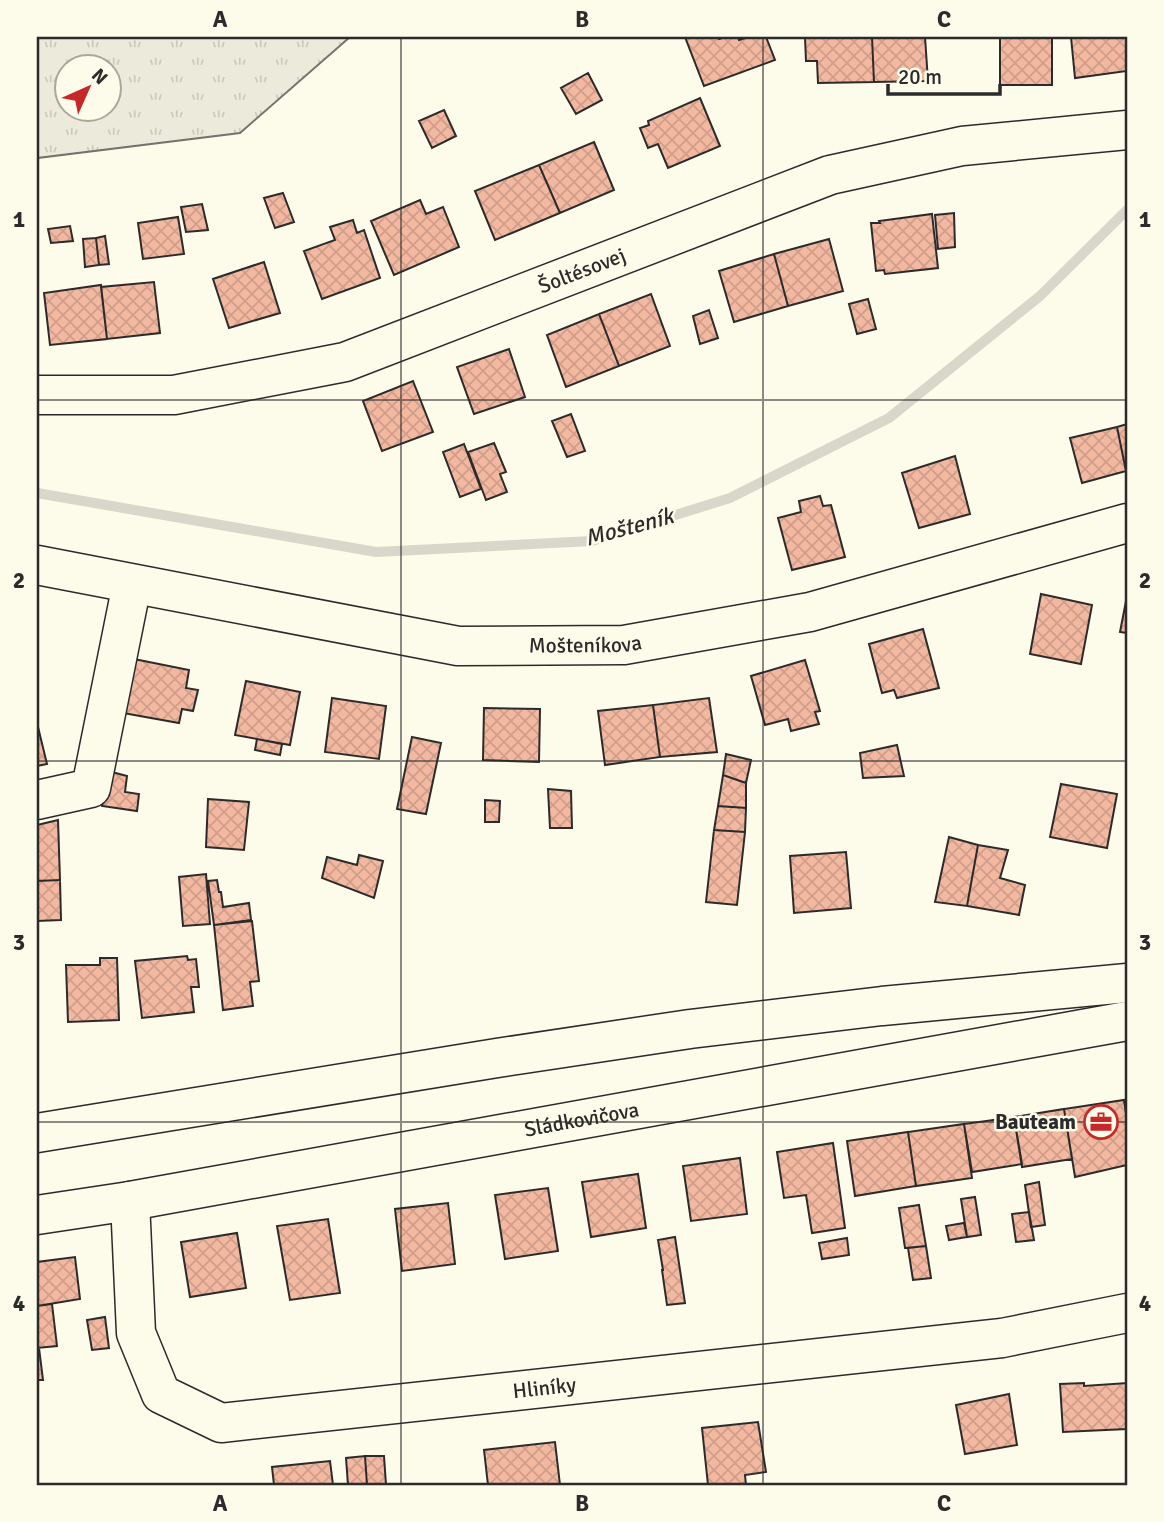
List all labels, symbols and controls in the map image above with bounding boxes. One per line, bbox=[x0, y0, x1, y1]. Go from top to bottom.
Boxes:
text: A bbox=[213, 5, 228, 34]
text: B bbox=[575, 5, 589, 34]
text: C bbox=[937, 5, 951, 34]
north arrow bbox=[52, 52, 122, 122]
scale bar bbox=[888, 52, 1000, 96]
text: N bbox=[86, 64, 112, 90]
text: 20 m bbox=[898, 64, 942, 90]
text: 1 bbox=[13, 205, 25, 234]
text: 1 bbox=[1139, 205, 1151, 234]
street label: Šoltésovej bbox=[534, 242, 629, 299]
water label: Mošteník bbox=[582, 501, 679, 553]
text: 2 bbox=[13, 566, 25, 595]
text: 2 bbox=[1139, 566, 1151, 595]
street label: Mošteníkova bbox=[529, 629, 644, 659]
text: 3 bbox=[13, 928, 25, 957]
text: 3 bbox=[1139, 928, 1151, 957]
street label: Sládkovičova bbox=[522, 1096, 641, 1143]
office icon: Bauteam bbox=[1082, 1103, 1120, 1141]
place label: Bauteam bbox=[995, 1109, 1076, 1135]
text: 4 bbox=[13, 1289, 25, 1318]
text: 4 bbox=[1139, 1289, 1151, 1318]
street label: Hliníky bbox=[511, 1371, 578, 1404]
text: A bbox=[213, 1489, 228, 1518]
text: B bbox=[575, 1489, 589, 1518]
text: C bbox=[937, 1489, 951, 1518]

